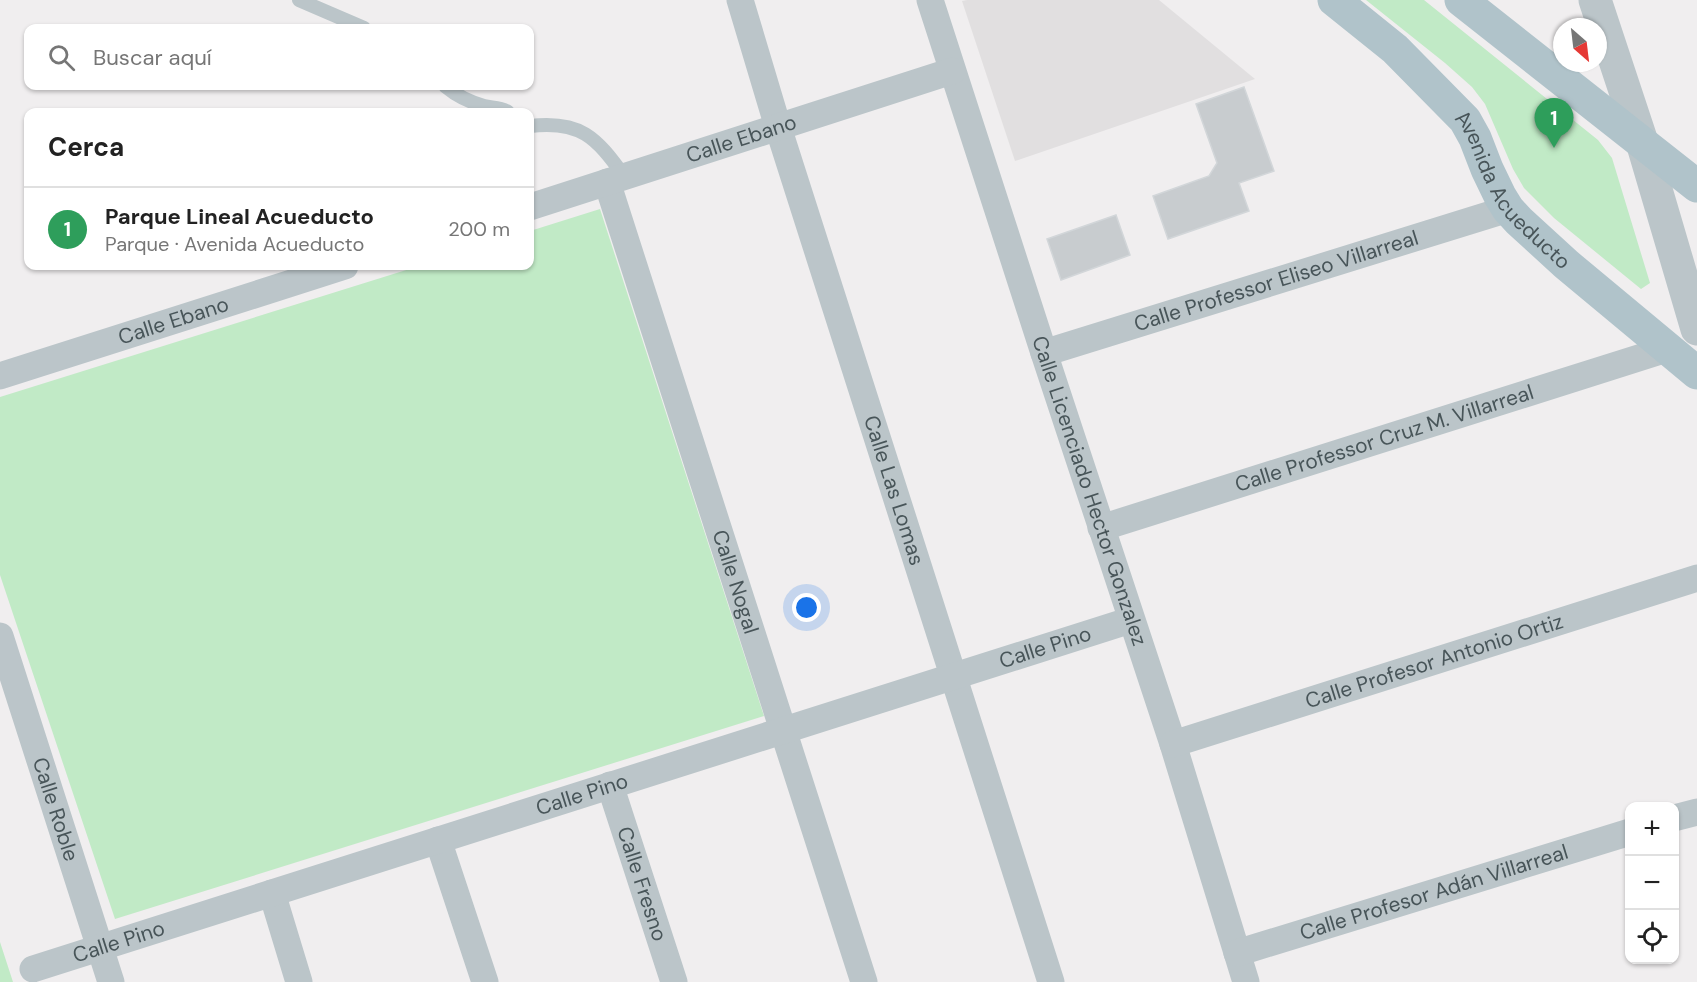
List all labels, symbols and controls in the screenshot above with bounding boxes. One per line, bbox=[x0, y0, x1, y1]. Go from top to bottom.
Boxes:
north arrow bbox=[1553, 18, 1607, 72]
search box bbox=[24, 24, 534, 90]
icon: search bbox=[45, 41, 78, 74]
text: Buscar aquí bbox=[93, 43, 212, 72]
pin: 1 bbox=[1534, 98, 1574, 148]
street label: Avenida Acueducto bbox=[1449, 104, 1577, 275]
street label: Calle Ebano bbox=[683, 108, 800, 170]
text: Cerca bbox=[48, 130, 124, 164]
text: Parque Lineal Acueducto bbox=[105, 202, 374, 231]
text: 1 bbox=[64, 216, 71, 242]
text: 200 m bbox=[448, 216, 510, 242]
street label: Calle Professor Eliseo Villarreal bbox=[1130, 224, 1422, 338]
text: Parque · Avenida Acueducto bbox=[105, 231, 364, 257]
street label: Calle Ebano bbox=[115, 290, 232, 351]
street label: Calle Licenciado Hector Gonzalez bbox=[1025, 332, 1154, 649]
street label: Calle Professor Cruz M. Villarreal bbox=[1231, 378, 1537, 499]
street label: Calle Las Lomas bbox=[857, 412, 931, 569]
street label: Calle Nogal bbox=[706, 526, 765, 637]
your location bbox=[792, 593, 821, 622]
street label: Calle Profesor Antonio Ortiz bbox=[1302, 607, 1567, 715]
street label: Calle Pino bbox=[996, 620, 1095, 675]
street label: Calle Roble bbox=[26, 754, 85, 865]
street label: Calle Pino bbox=[532, 767, 632, 822]
map controls bbox=[1625, 802, 1679, 964]
button: + bbox=[1625, 802, 1679, 856]
street label: Calle Fresno bbox=[610, 823, 674, 945]
street label: Calle Profesor Adán Villarreal bbox=[1296, 838, 1571, 947]
button: − bbox=[1625, 856, 1679, 910]
button: locate bbox=[1625, 910, 1679, 964]
street label: Calle Pino bbox=[69, 914, 168, 969]

